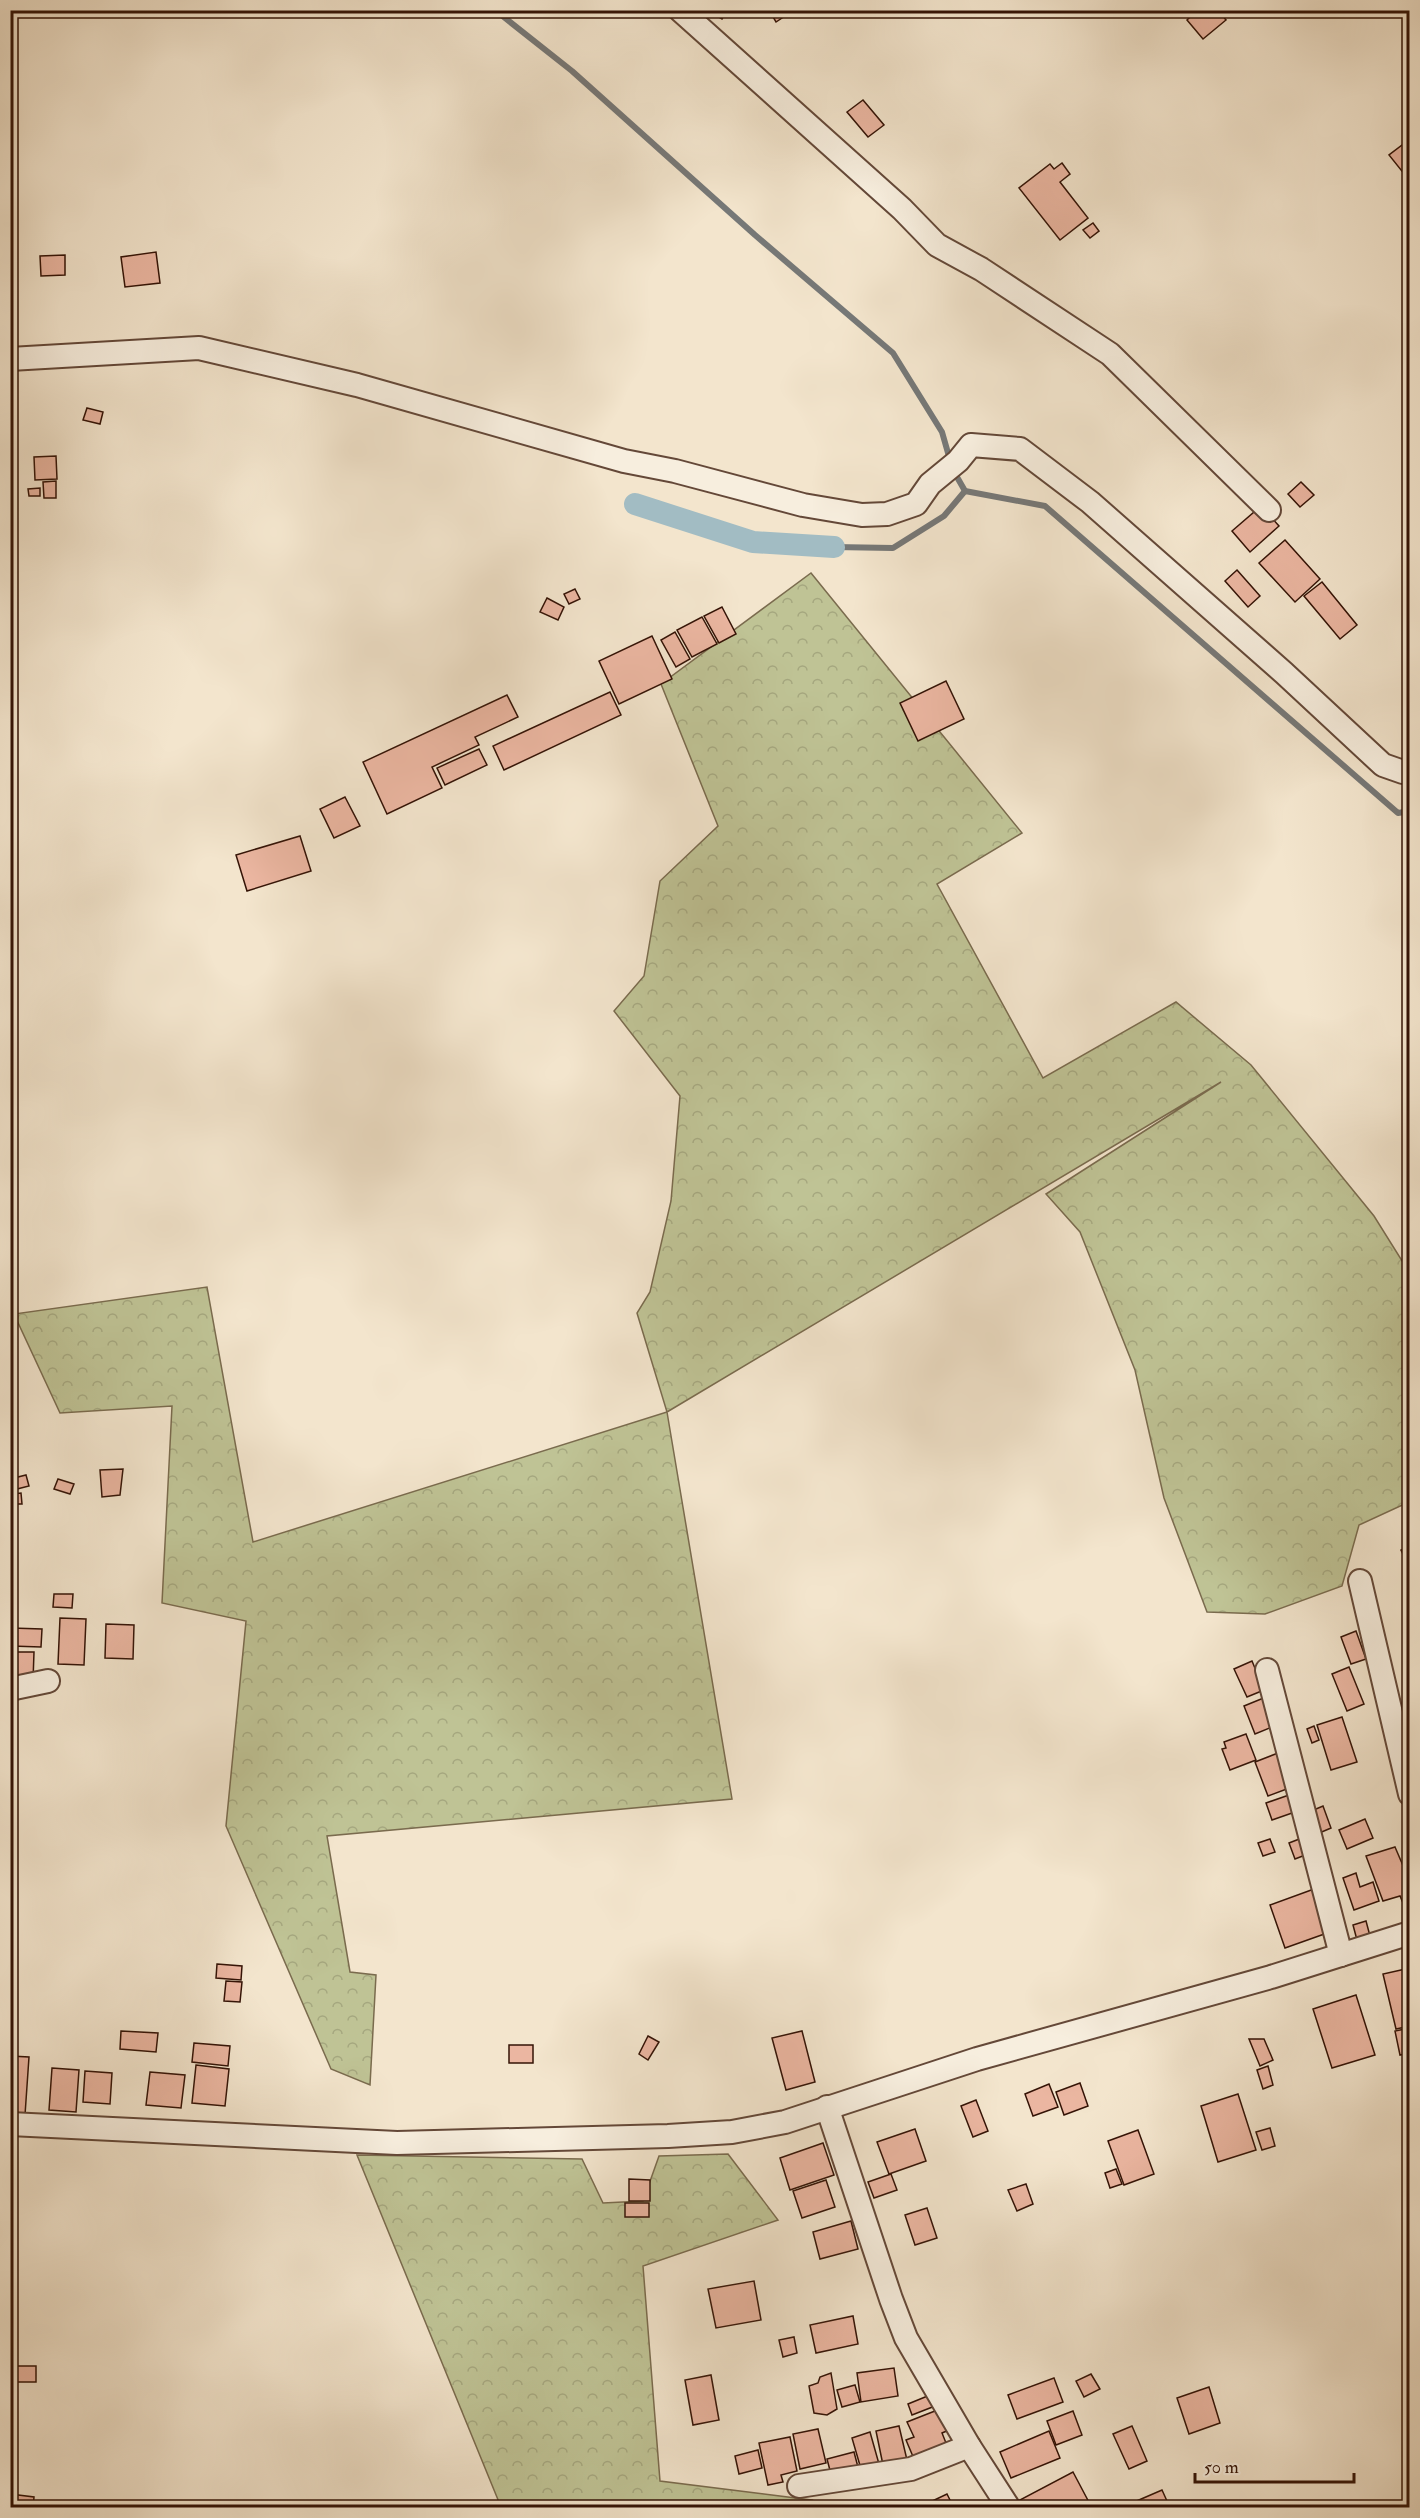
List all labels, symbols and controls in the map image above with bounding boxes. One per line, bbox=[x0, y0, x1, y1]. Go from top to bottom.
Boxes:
scale bar bbox=[1195, 2446, 1354, 2484]
text: 50 m bbox=[1204, 2456, 1239, 2479]

